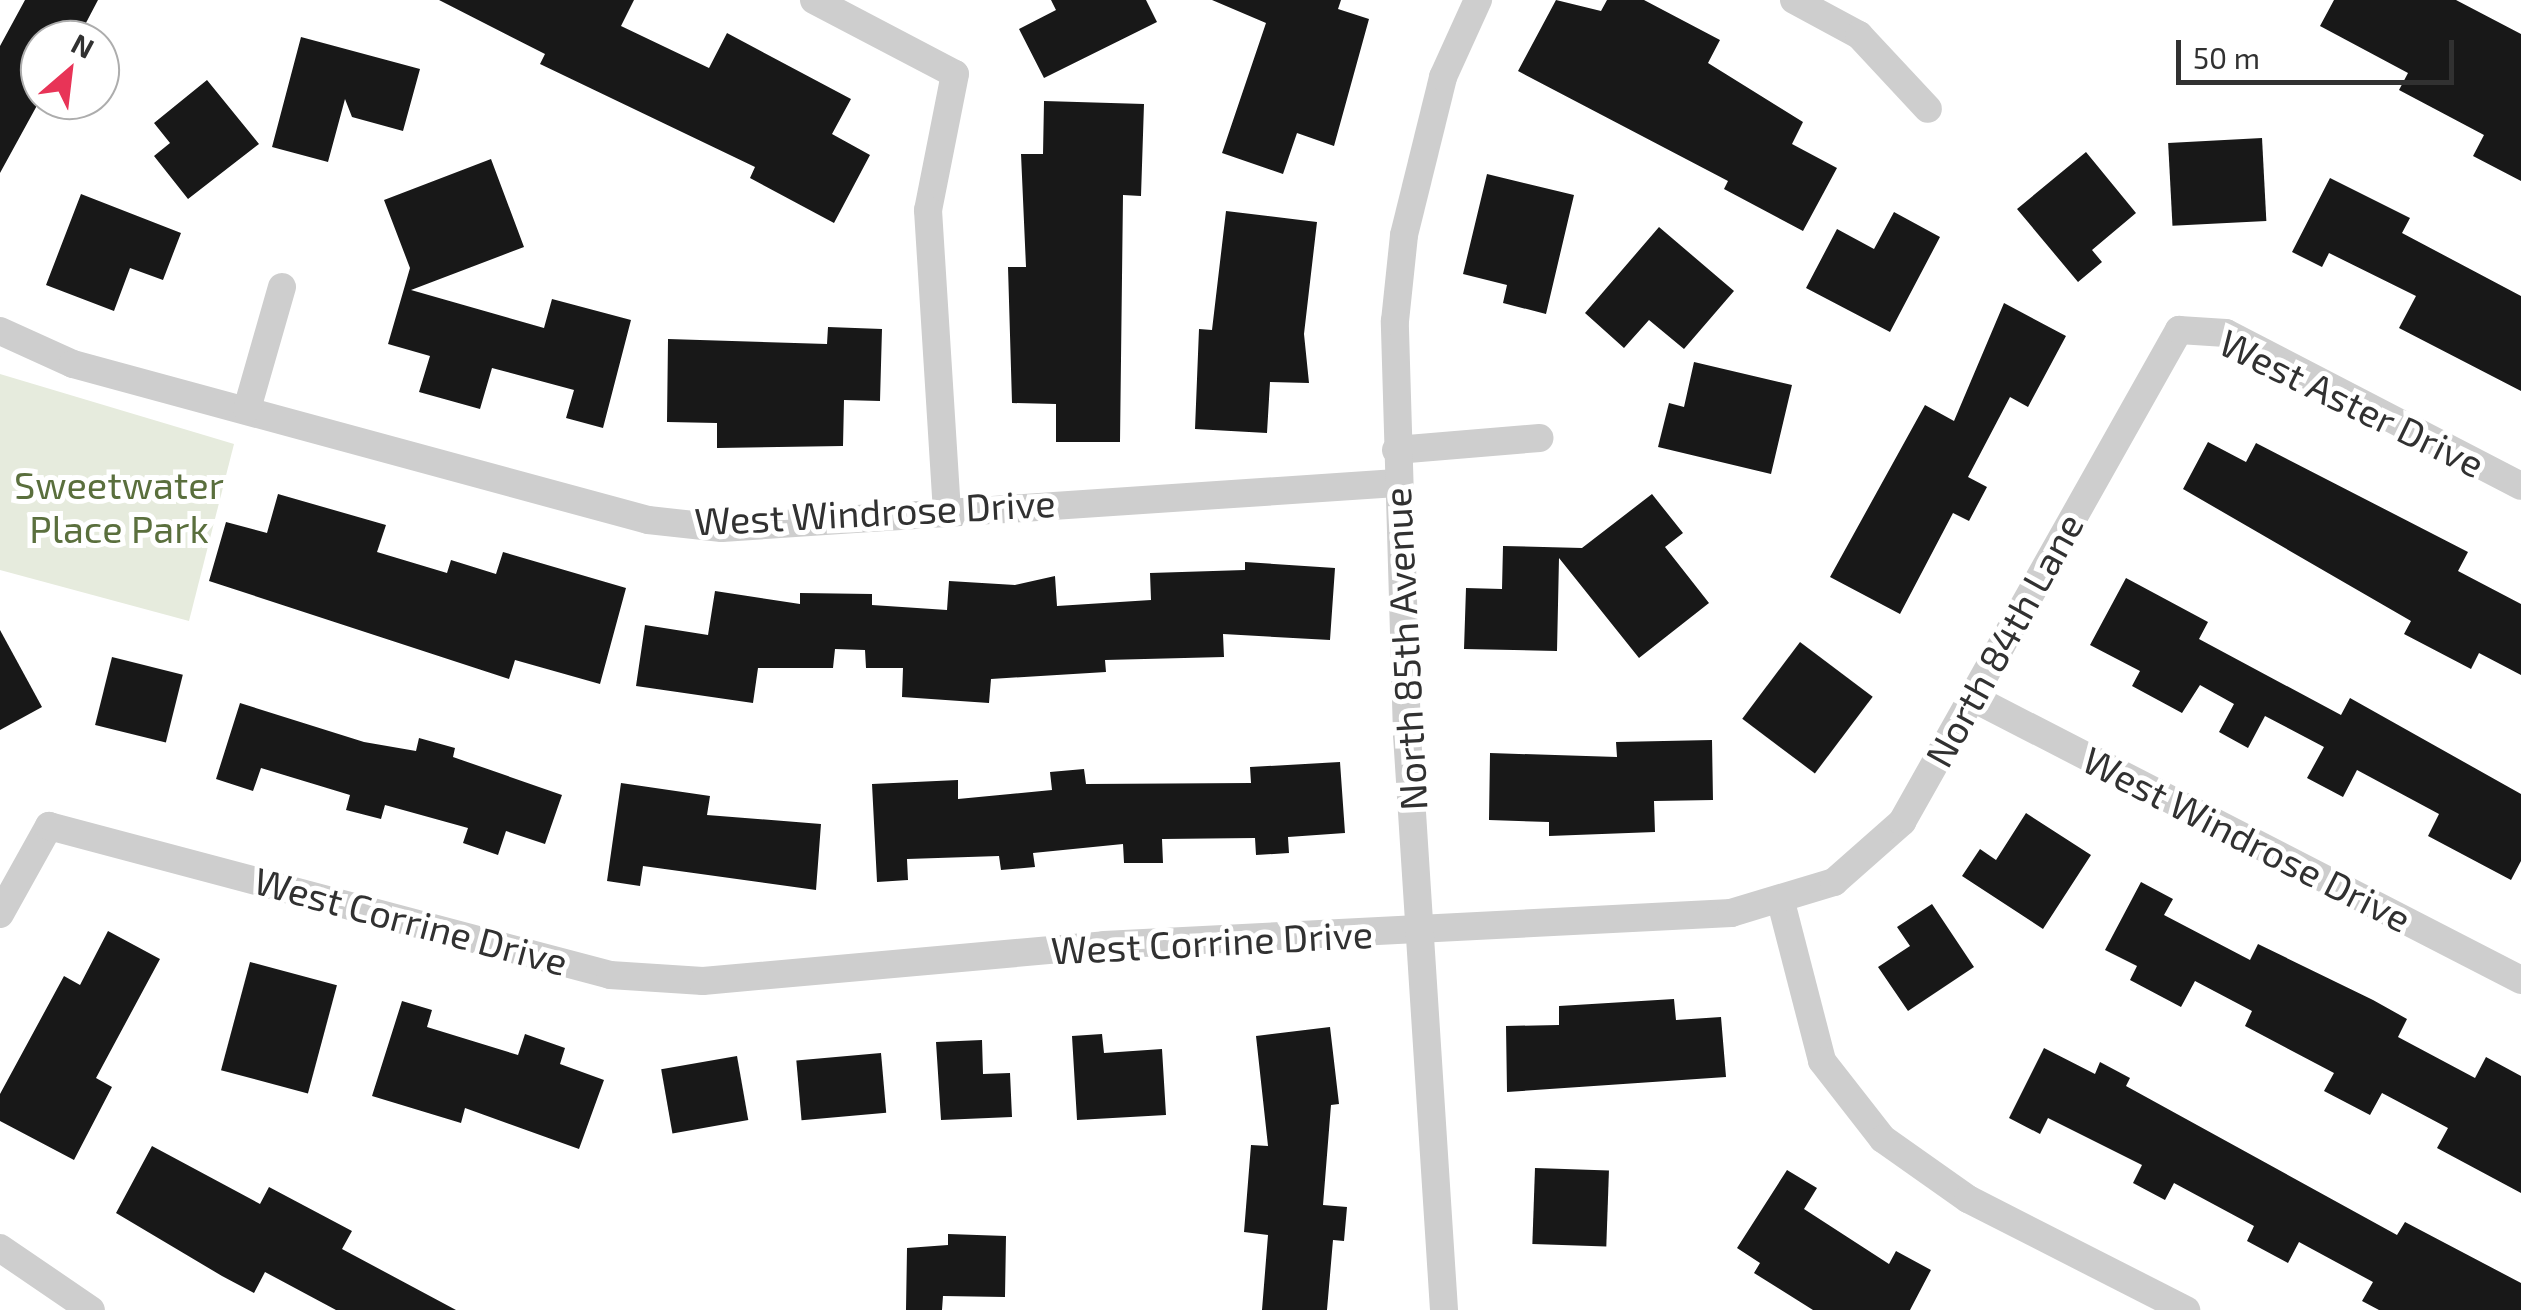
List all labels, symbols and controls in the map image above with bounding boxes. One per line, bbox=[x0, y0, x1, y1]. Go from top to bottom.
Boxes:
north arrow bbox=[20, 20, 120, 120]
scale bar bbox=[2181, 20, 2458, 82]
text: N bbox=[66, 26, 100, 65]
text: 50 m bbox=[2193, 39, 2260, 75]
street label: West Aster Drive bbox=[2212, 319, 2492, 487]
park label: Sweetwater Place Park bbox=[14, 462, 224, 552]
street label: West Windrose Drive bbox=[693, 480, 1057, 544]
street label: North 85th Avenue bbox=[1374, 486, 1436, 812]
street label: North 84th Lane bbox=[1915, 505, 2093, 775]
street label: West Windrose Drive bbox=[2075, 737, 2419, 941]
street label: West Corrine Drive bbox=[249, 857, 573, 985]
street label: West Corrine Drive bbox=[1050, 911, 1374, 973]

